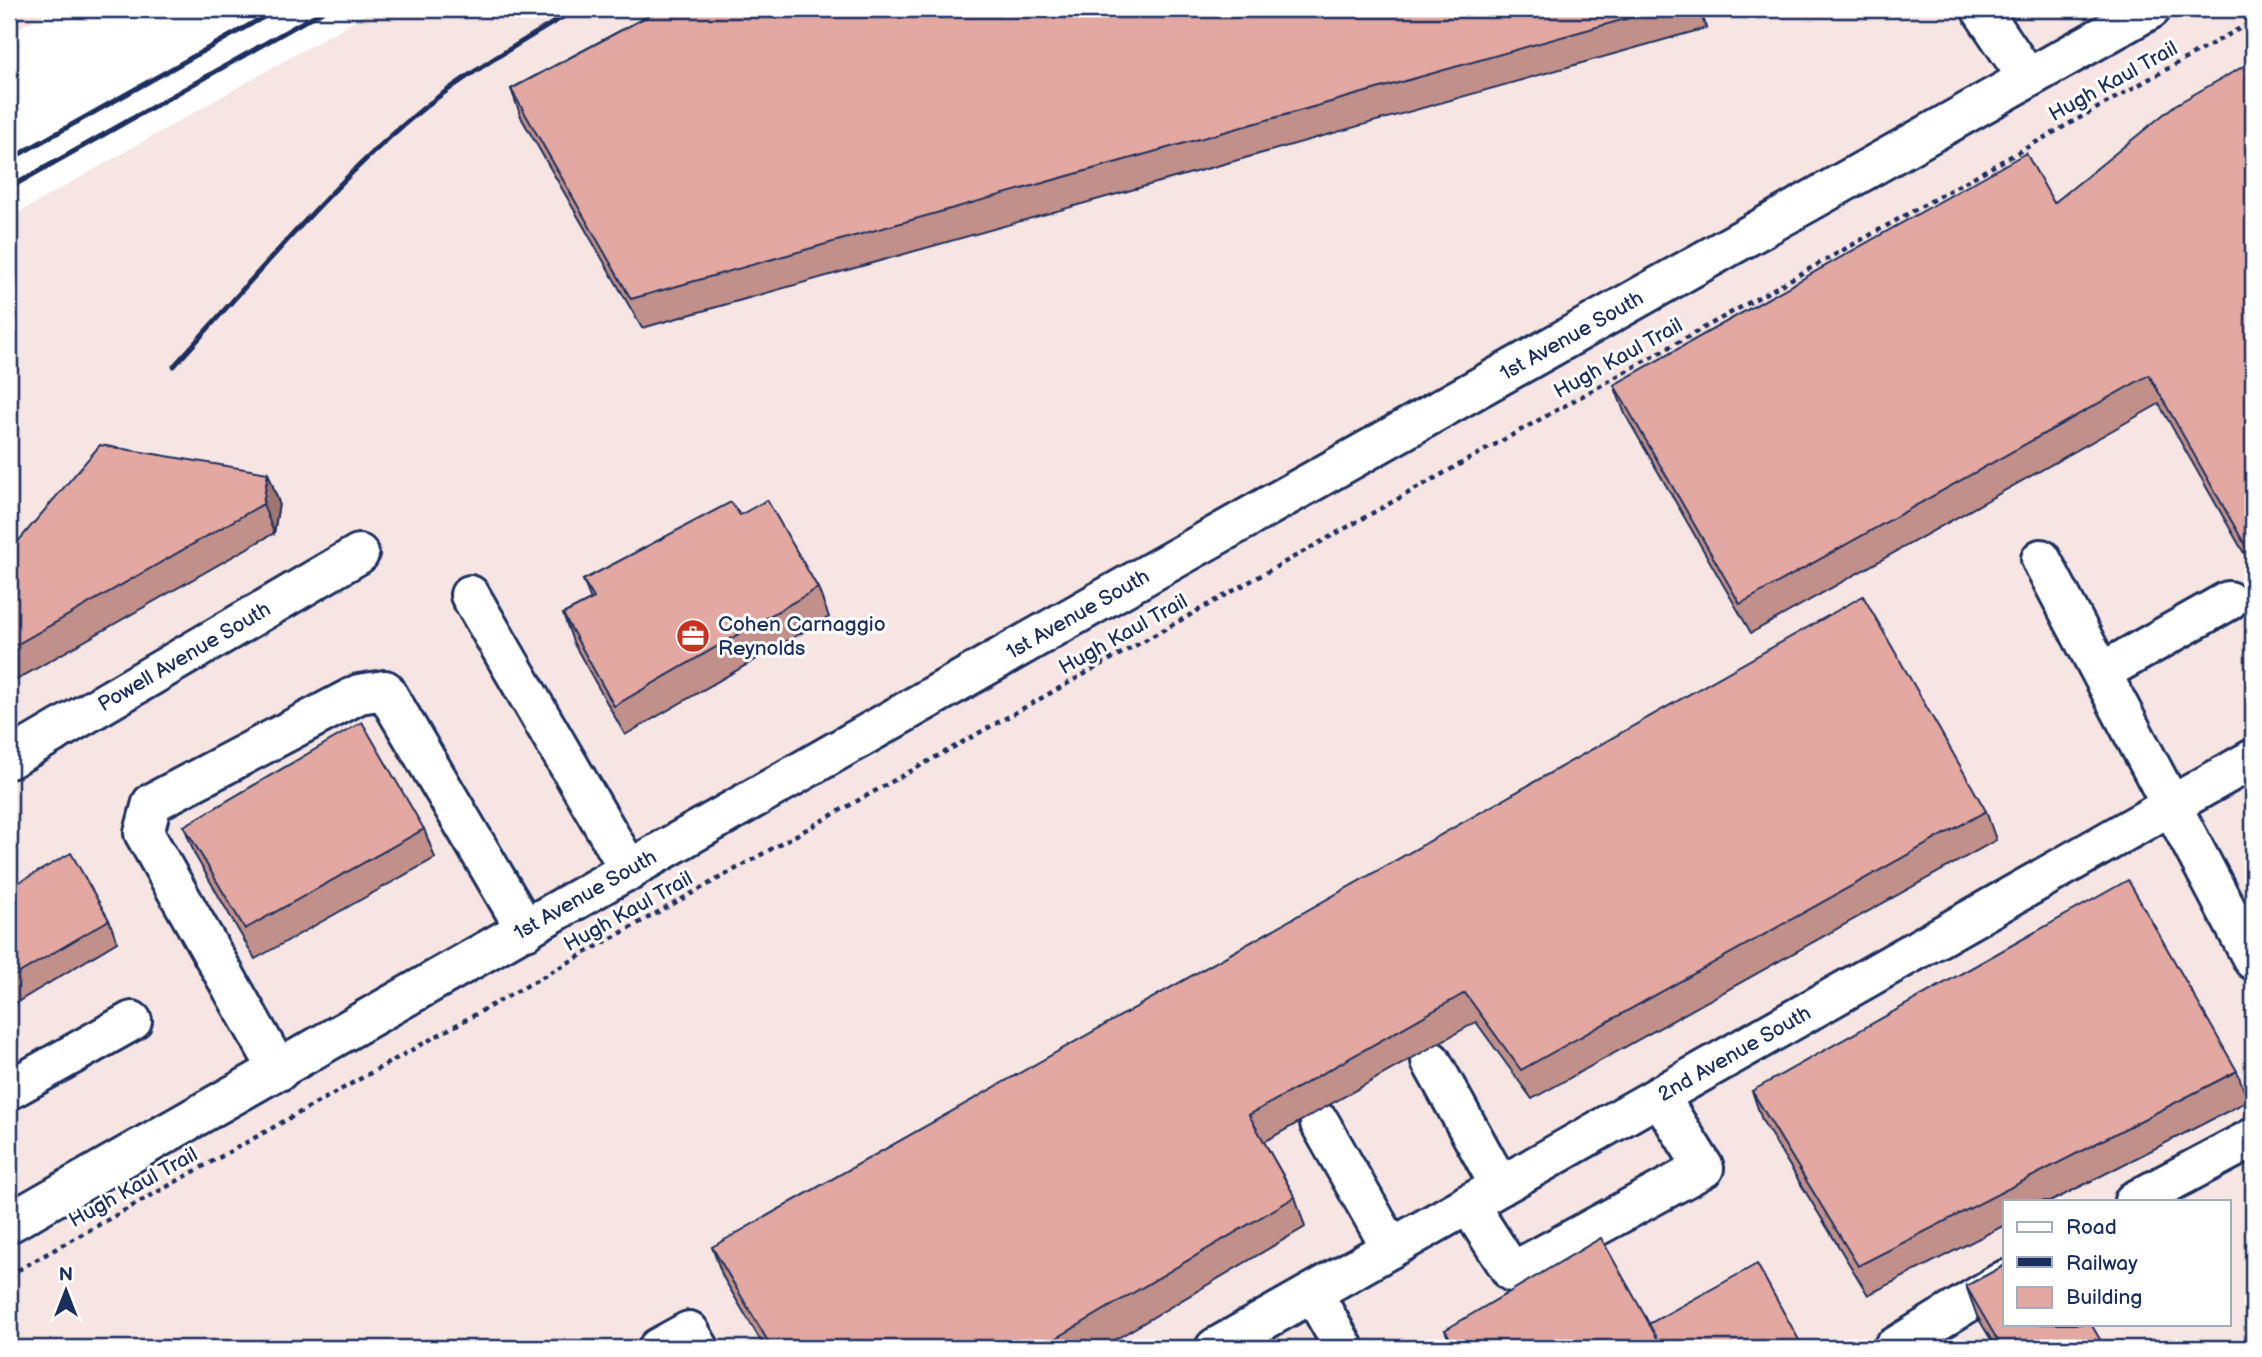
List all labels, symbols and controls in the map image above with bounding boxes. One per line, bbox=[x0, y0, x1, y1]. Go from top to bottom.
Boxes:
street label: Hugh Kaul Trail bbox=[2045, 36, 2182, 127]
street label: 1st Avenue South bbox=[1496, 286, 1648, 386]
street label: Hugh Kaul Trail bbox=[1550, 313, 1687, 404]
street label: 1st Avenue South bbox=[1002, 564, 1154, 665]
street label: Hugh Kaul Trail bbox=[1055, 589, 1192, 680]
street label: Powell Avenue South bbox=[94, 597, 275, 717]
place label: Cohen Carnaggio Reynolds bbox=[718, 612, 886, 661]
office icon: Cohen Carnaggio Reynolds bbox=[674, 617, 712, 655]
street label: 1st Avenue South bbox=[509, 844, 661, 946]
street label: Hugh Kaul Trail bbox=[560, 866, 697, 957]
street label: 2nd Avenue South bbox=[1654, 1001, 1815, 1107]
street label: Hugh Kaul Trail bbox=[65, 1142, 202, 1233]
legend bbox=[2003, 1200, 2230, 1326]
text: Road bbox=[2066, 1215, 2117, 1240]
text: Railway bbox=[2066, 1251, 2138, 1276]
north arrow bbox=[32, 1256, 102, 1326]
text: N bbox=[59, 1264, 73, 1287]
text: Building bbox=[2066, 1285, 2142, 1310]

